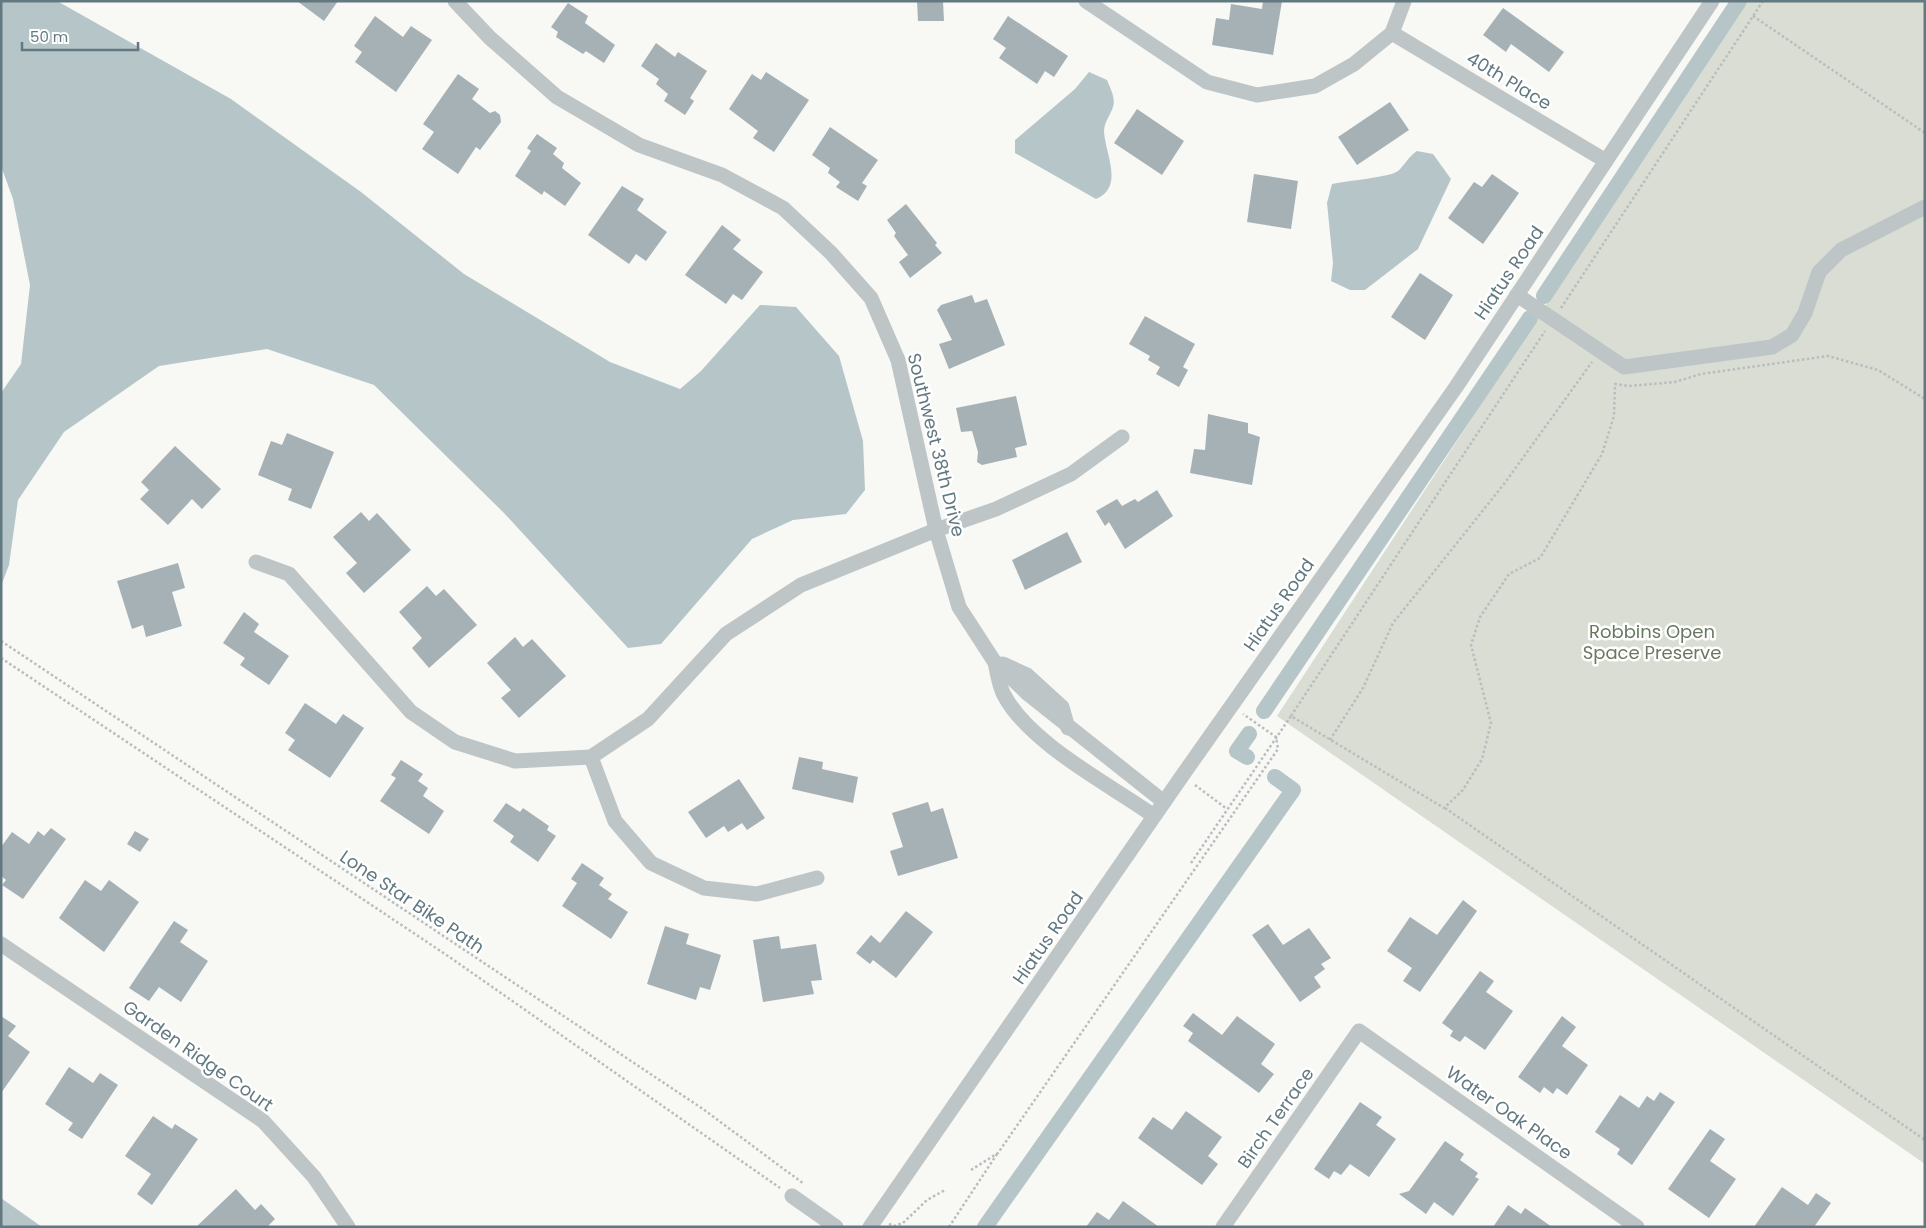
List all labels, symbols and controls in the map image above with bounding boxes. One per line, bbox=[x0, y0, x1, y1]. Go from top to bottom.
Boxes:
scale bar bbox=[22, 20, 139, 52]
text: 50 m bbox=[30, 26, 68, 47]
street label: 40th Place bbox=[1462, 45, 1556, 116]
street label: Hiatus Road bbox=[1468, 221, 1549, 325]
street label: Southwest 38th Drive bbox=[902, 350, 971, 539]
street label: Hiatus Road bbox=[1237, 553, 1320, 656]
park label: Robbins Open Space Preserve bbox=[1583, 619, 1721, 665]
street label: Lone Star Bike Path bbox=[335, 844, 489, 959]
street label: Hiatus Road bbox=[1006, 886, 1089, 989]
street label: Garden Ridge Court bbox=[118, 994, 279, 1117]
street label: Water Oak Place bbox=[1441, 1060, 1577, 1165]
street label: Birch Terrace bbox=[1232, 1062, 1320, 1173]

